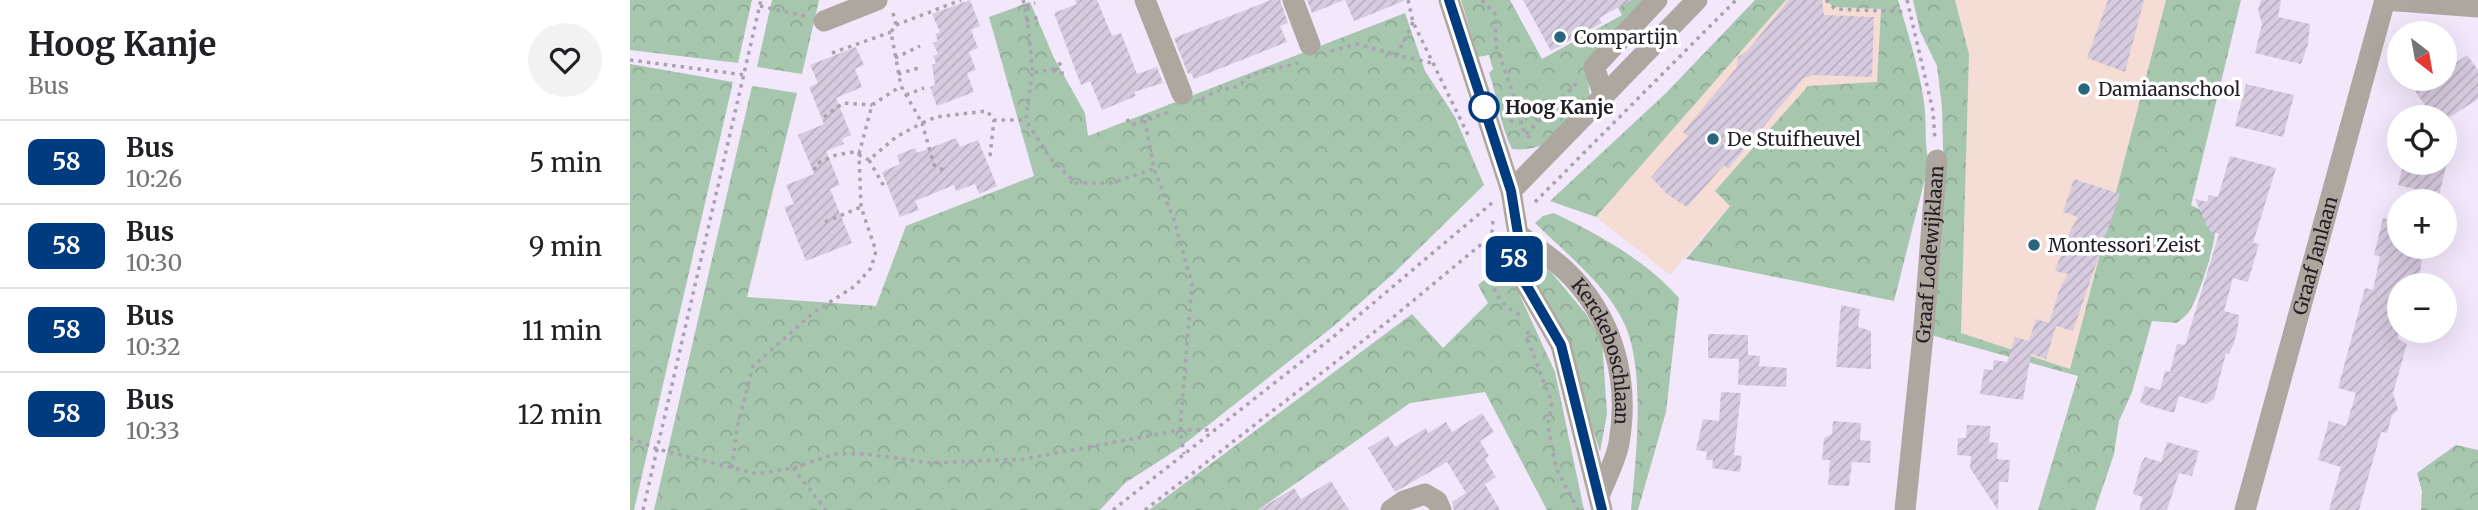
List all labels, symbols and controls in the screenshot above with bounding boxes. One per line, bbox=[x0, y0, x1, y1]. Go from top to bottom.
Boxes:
north arrow bbox=[2387, 21, 2457, 91]
map controls bbox=[2387, 21, 2457, 343]
button: heart bbox=[528, 23, 602, 97]
text: Hoog Kanje bbox=[28, 24, 216, 65]
place label: Compartijn bbox=[1574, 25, 1678, 49]
marker: Compartijn bbox=[1552, 29, 1568, 45]
text: Bus bbox=[28, 71, 69, 100]
place label: Damiaanschool bbox=[2098, 77, 2240, 101]
marker: Damiaanschool bbox=[2076, 81, 2092, 97]
marker: Hoog Kanje bbox=[1469, 92, 1499, 122]
place label: Hoog Kanje bbox=[1505, 95, 1613, 119]
button: locate bbox=[2387, 105, 2457, 175]
place label: De Stuifheuvel bbox=[1727, 127, 1861, 151]
text: Bus bbox=[126, 131, 174, 164]
marker: De Stuifheuvel bbox=[1705, 131, 1721, 147]
text: 58 bbox=[52, 146, 81, 177]
text: 5 min bbox=[529, 146, 602, 179]
text: 10:26 bbox=[126, 164, 182, 193]
street label: Graaf Lodewijklaan bbox=[1910, 164, 1949, 344]
button: + bbox=[2387, 189, 2457, 259]
street label: Graaf Janlaan bbox=[2287, 193, 2343, 318]
text: Bus bbox=[126, 215, 174, 248]
text: 58 bbox=[52, 230, 81, 261]
text: 9 min bbox=[529, 230, 602, 263]
place label: Montessori Zeist bbox=[2048, 233, 2202, 257]
line badge: 58 bbox=[1482, 236, 1546, 282]
marker: Montessori Zeist bbox=[2026, 237, 2042, 253]
text: 58 bbox=[1500, 243, 1528, 274]
text: 10:30 bbox=[126, 248, 182, 277]
street label: Kerckeboschlaan bbox=[1566, 273, 1634, 426]
button: − bbox=[2387, 273, 2457, 343]
text: Bus bbox=[126, 299, 174, 332]
text: 58 bbox=[52, 314, 81, 345]
text: 11 min bbox=[522, 314, 602, 347]
text: 10:32 bbox=[126, 332, 181, 361]
text: Bus bbox=[126, 383, 174, 416]
text: 58 bbox=[52, 398, 81, 429]
text: 12 min bbox=[518, 398, 602, 431]
text: 10:33 bbox=[126, 416, 180, 445]

